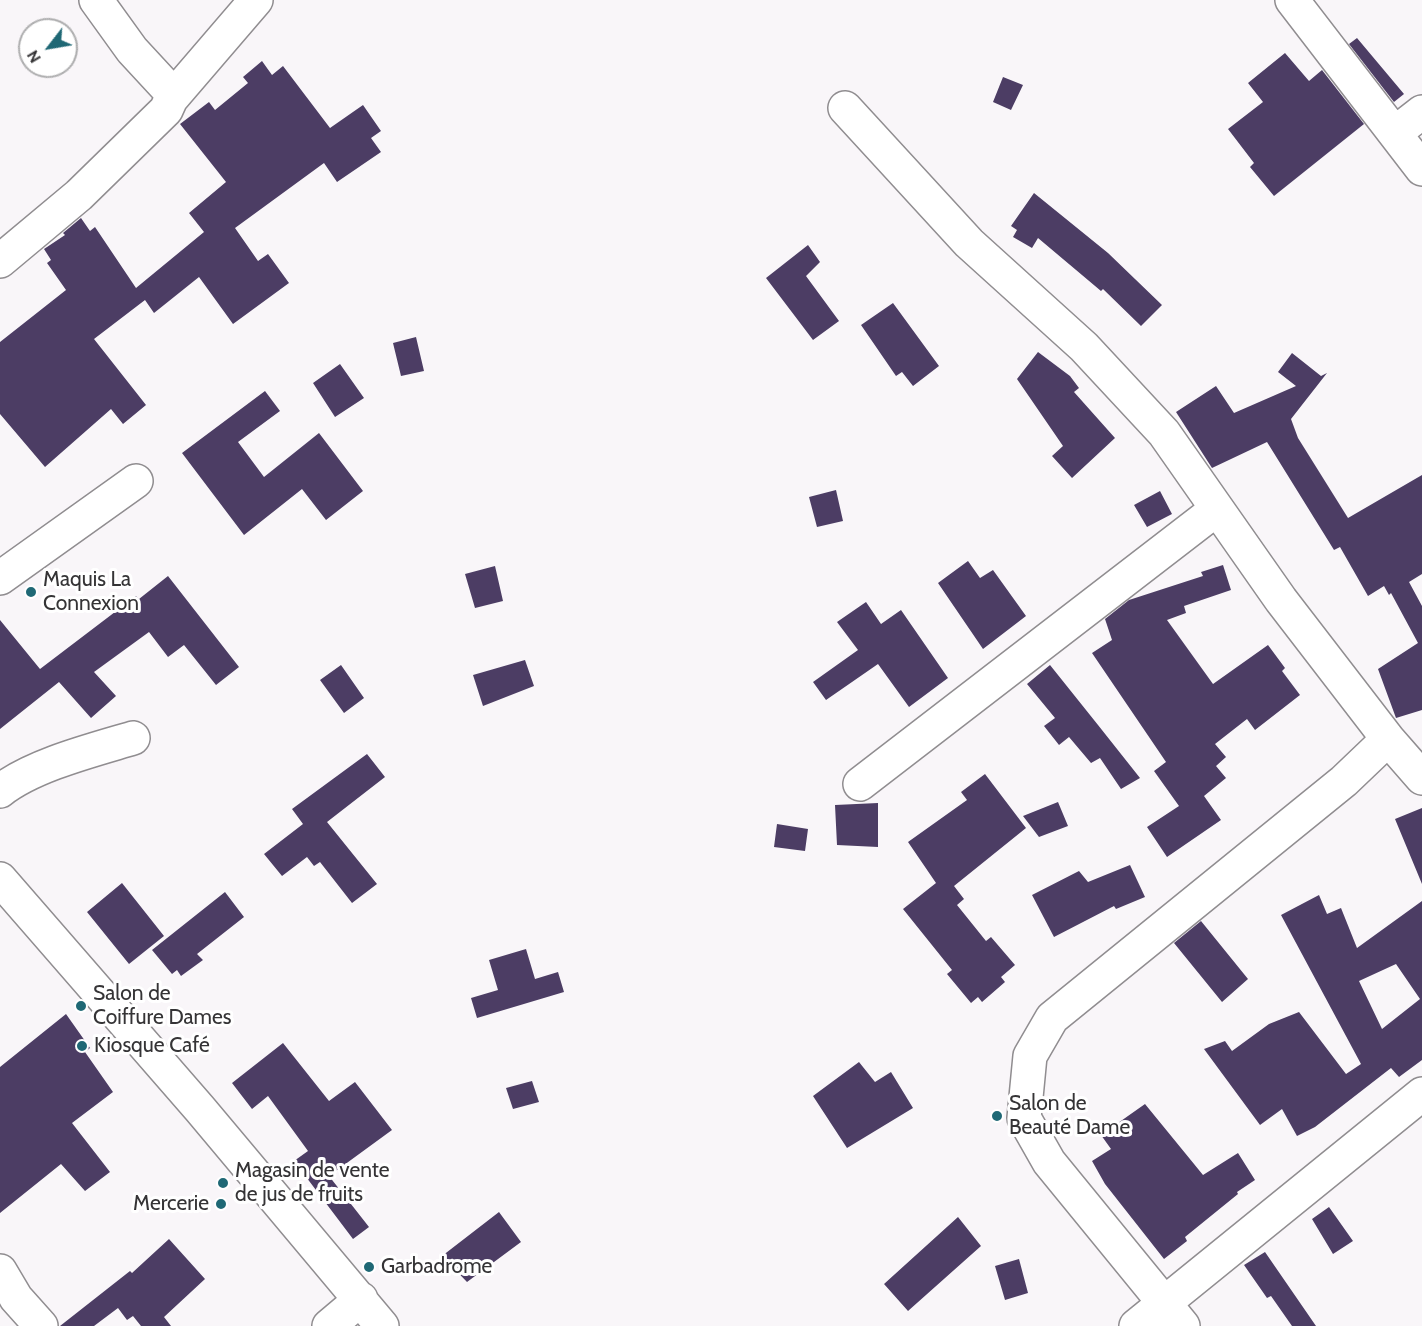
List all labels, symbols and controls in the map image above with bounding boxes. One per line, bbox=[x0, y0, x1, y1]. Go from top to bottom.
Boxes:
north arrow bbox=[18, 18, 78, 78]
text: N bbox=[23, 47, 45, 66]
place label: Maquis La Connexion bbox=[43, 567, 139, 617]
marker: Maquis La Connexion bbox=[24, 585, 38, 599]
place label: Salon de Coiffure Dames bbox=[93, 981, 231, 1031]
marker: Salon de Coiffure Dames bbox=[74, 999, 88, 1013]
place label: Kiosque Café bbox=[94, 1033, 210, 1059]
marker: Kiosque Café bbox=[75, 1039, 89, 1053]
place label: Salon de Beauté Dame bbox=[1009, 1091, 1130, 1141]
marker: Salon de Beauté Dame bbox=[990, 1109, 1004, 1123]
place label: Magasin de vente de jus de fruits bbox=[235, 1158, 389, 1208]
marker: Magasin de vente de jus de fruits bbox=[216, 1176, 230, 1190]
place label: Mercerie bbox=[133, 1191, 209, 1217]
marker: Mercerie bbox=[214, 1197, 228, 1211]
place label: Garbadrome bbox=[381, 1254, 492, 1280]
marker: Garbadrome bbox=[362, 1260, 376, 1274]

